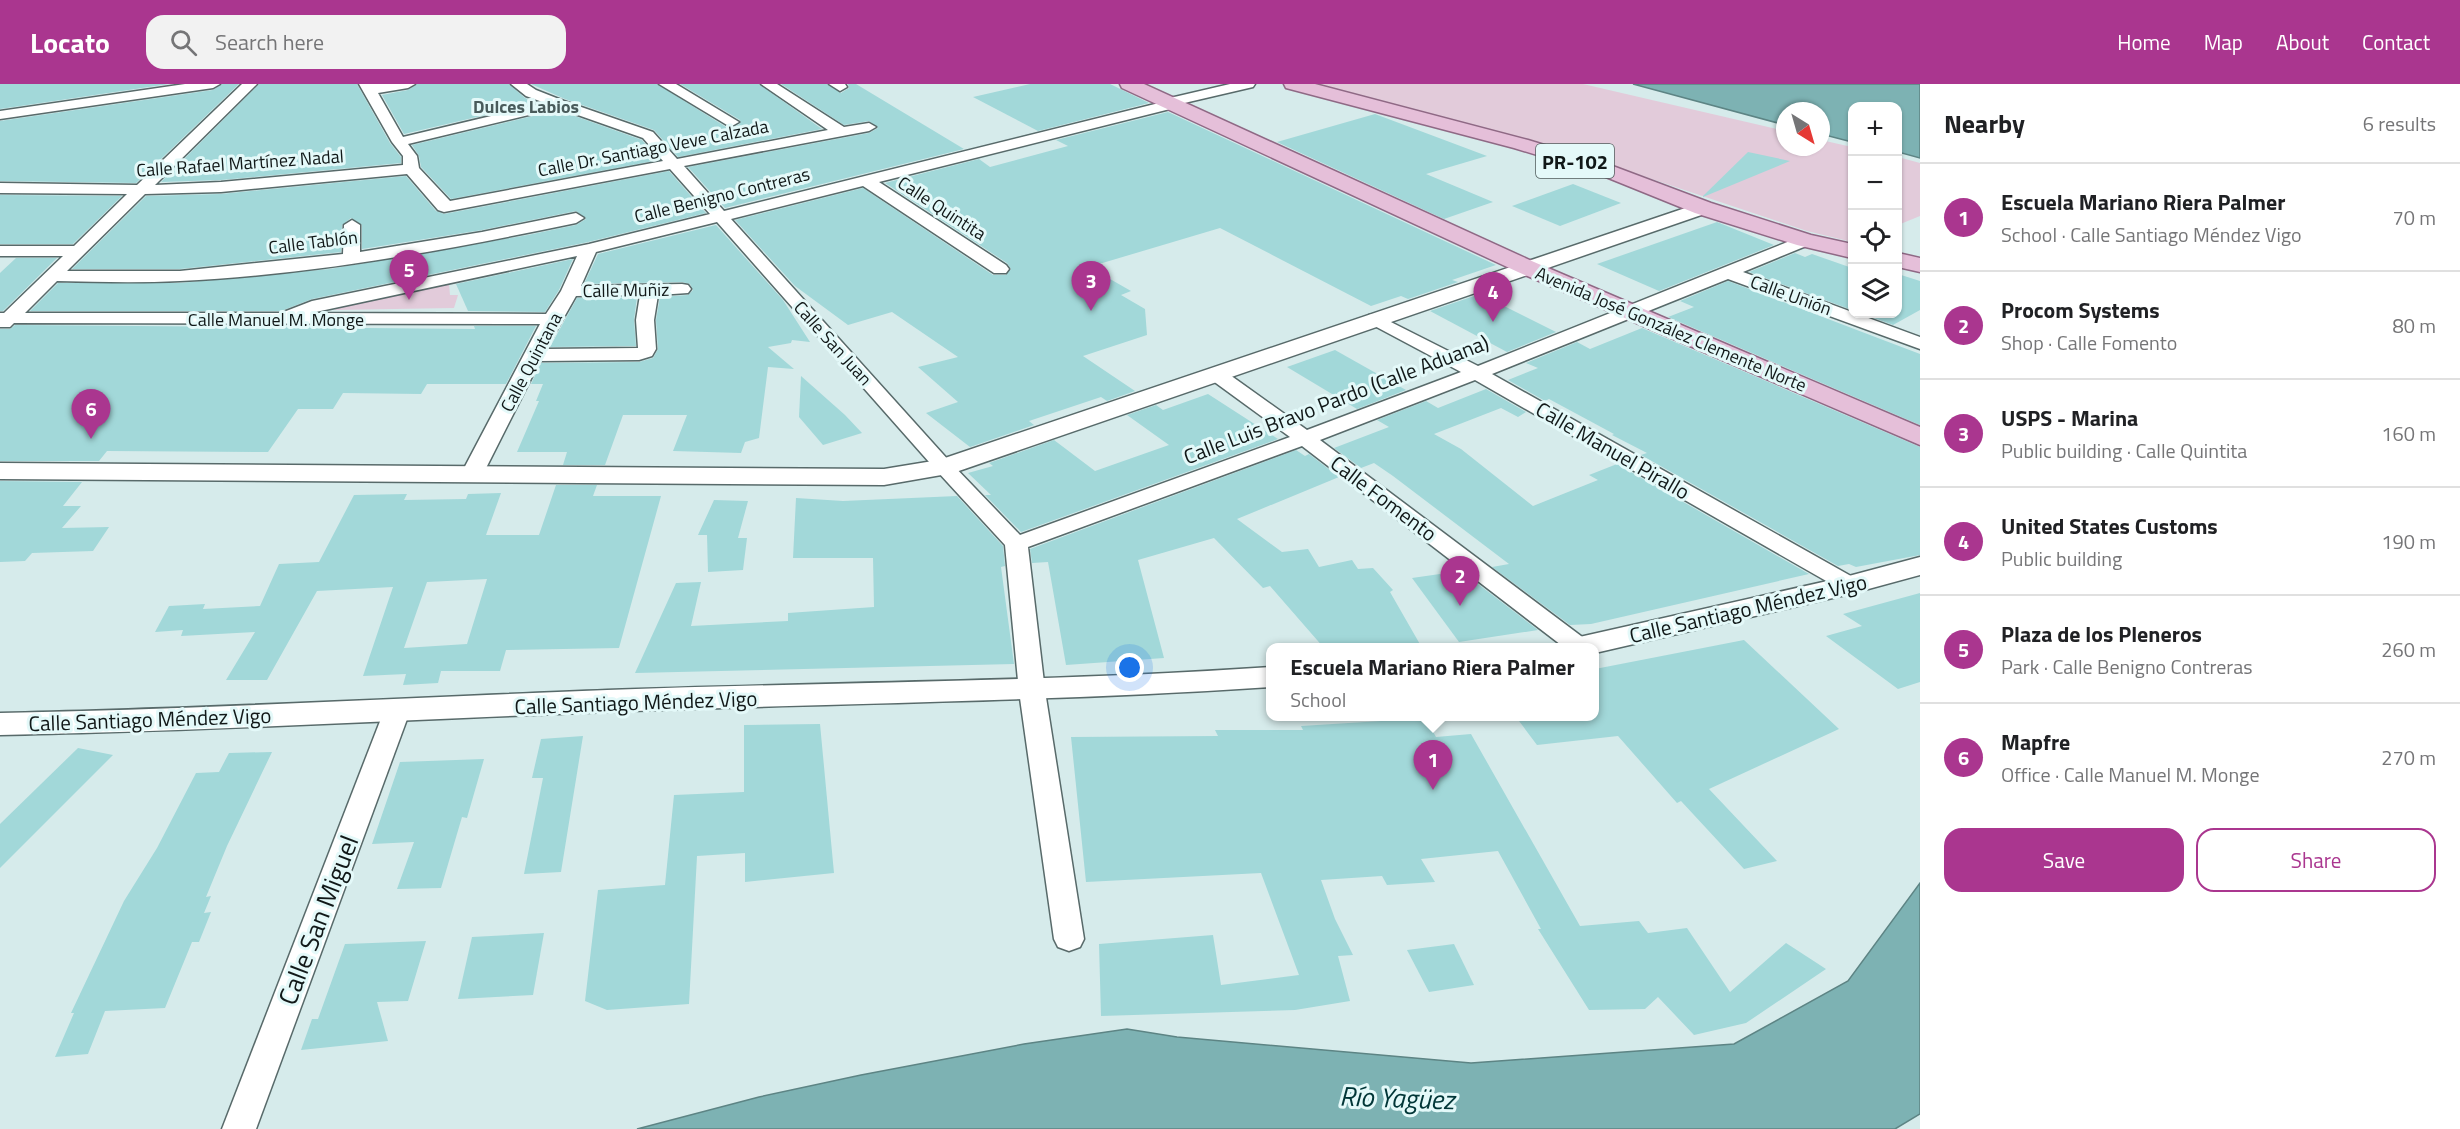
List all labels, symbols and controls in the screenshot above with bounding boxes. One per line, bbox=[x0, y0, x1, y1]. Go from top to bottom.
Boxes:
search box bbox=[146, 15, 566, 69]
text: Locato bbox=[30, 21, 110, 64]
text: Search here bbox=[215, 25, 324, 59]
icon: search bbox=[167, 26, 200, 59]
text: Home bbox=[2117, 26, 2171, 58]
text: Map bbox=[2204, 26, 2243, 58]
text: About bbox=[2276, 26, 2329, 58]
text: Contact bbox=[2362, 26, 2430, 58]
district label: Dulces Labios bbox=[473, 93, 579, 120]
north arrow bbox=[1776, 102, 1830, 156]
map controls bbox=[1848, 102, 1902, 318]
button: + bbox=[1848, 102, 1902, 156]
text: Nearby bbox=[1944, 104, 2025, 143]
text: 6 results bbox=[2363, 108, 2436, 139]
street label: Calle Dr. Santiago Veve Calzada bbox=[535, 112, 771, 184]
street label: Calle Rafael Martínez Nadal bbox=[135, 142, 345, 184]
road number: PR-102 bbox=[1536, 144, 1614, 178]
button: − bbox=[1848, 156, 1902, 210]
street label: Calle Benigno Contreras bbox=[631, 160, 813, 230]
street label: Calle Quintita bbox=[892, 169, 992, 247]
text: Escuela Mariano Riera Palmer bbox=[2001, 185, 2285, 219]
text: 1 bbox=[1958, 202, 1969, 233]
text: 70 m bbox=[2392, 202, 2436, 233]
button: locate bbox=[1848, 210, 1902, 264]
text: School · Calle Santiago Méndez Vigo bbox=[2001, 219, 2302, 250]
street label: Calle Tablón bbox=[267, 223, 359, 261]
pin: 5 bbox=[390, 250, 428, 300]
street label: Avenida José González Clemente Norte bbox=[1531, 259, 1811, 399]
pin: 3 bbox=[1072, 262, 1110, 311]
button: layers bbox=[1848, 264, 1902, 318]
street label: Calle Unión bbox=[1747, 268, 1835, 322]
pin: 4 bbox=[1474, 272, 1512, 322]
street label: Calle Muñiz bbox=[582, 276, 670, 304]
text: Procom Systems bbox=[2001, 293, 2160, 327]
street label: Calle San Juan bbox=[787, 295, 879, 391]
street label: Calle Manuel M. Monge bbox=[188, 306, 364, 333]
street label: Calle Quintana bbox=[493, 307, 569, 417]
text: 2 bbox=[1958, 310, 1969, 341]
text: 80 m bbox=[2392, 310, 2436, 341]
street label: Calle Luis Bravo Pardo (Calle Aduana) bbox=[1179, 326, 1493, 472]
text: Shop · Calle Fomento bbox=[2001, 327, 2177, 358]
pin: 6 bbox=[72, 390, 110, 439]
street label: Calle Manuel Pirallo bbox=[1530, 393, 1696, 507]
text: USPS - Marina bbox=[2001, 401, 2138, 435]
text: 3 bbox=[1958, 418, 1969, 449]
text: 160 m bbox=[2381, 418, 2436, 449]
text: Public building · Calle Quintita bbox=[2001, 435, 2247, 466]
street label: Calle Fomento bbox=[1324, 447, 1444, 549]
text: United States Customs bbox=[2001, 509, 2218, 543]
text: 4 bbox=[1958, 526, 1969, 557]
text: 190 m bbox=[2381, 526, 2436, 557]
text: Public building bbox=[2001, 543, 2122, 574]
pin: 2 bbox=[1440, 556, 1480, 606]
street label: Calle Santiago Méndez Vigo bbox=[1626, 565, 1870, 651]
text: Plaza de los Pleneros bbox=[2001, 617, 2202, 651]
text: 5 bbox=[1958, 634, 1969, 665]
text: 260 m bbox=[2381, 634, 2436, 665]
popup bbox=[1266, 643, 1599, 721]
text: Escuela Mariano Riera Palmer bbox=[1290, 650, 1575, 684]
text: Park · Calle Benigno Contreras bbox=[2001, 651, 2253, 682]
your location bbox=[1115, 653, 1144, 682]
street label: Calle Santiago Méndez Vigo bbox=[514, 682, 758, 722]
text: School bbox=[1290, 684, 1346, 715]
street label: Calle Santiago Méndez Vigo bbox=[28, 699, 272, 739]
text: Mapfre bbox=[2001, 725, 2070, 759]
pin: 1 bbox=[1414, 740, 1452, 790]
text: 6 bbox=[1958, 742, 1969, 773]
text: 270 m bbox=[2381, 742, 2436, 773]
text: Office · Calle Manuel M. Monge bbox=[2001, 759, 2260, 790]
button: Save bbox=[1944, 828, 2184, 892]
button: Share bbox=[2196, 828, 2436, 892]
street label: Calle San Miguel bbox=[268, 830, 368, 1010]
water label: Río Yagüez bbox=[1339, 1075, 1458, 1120]

